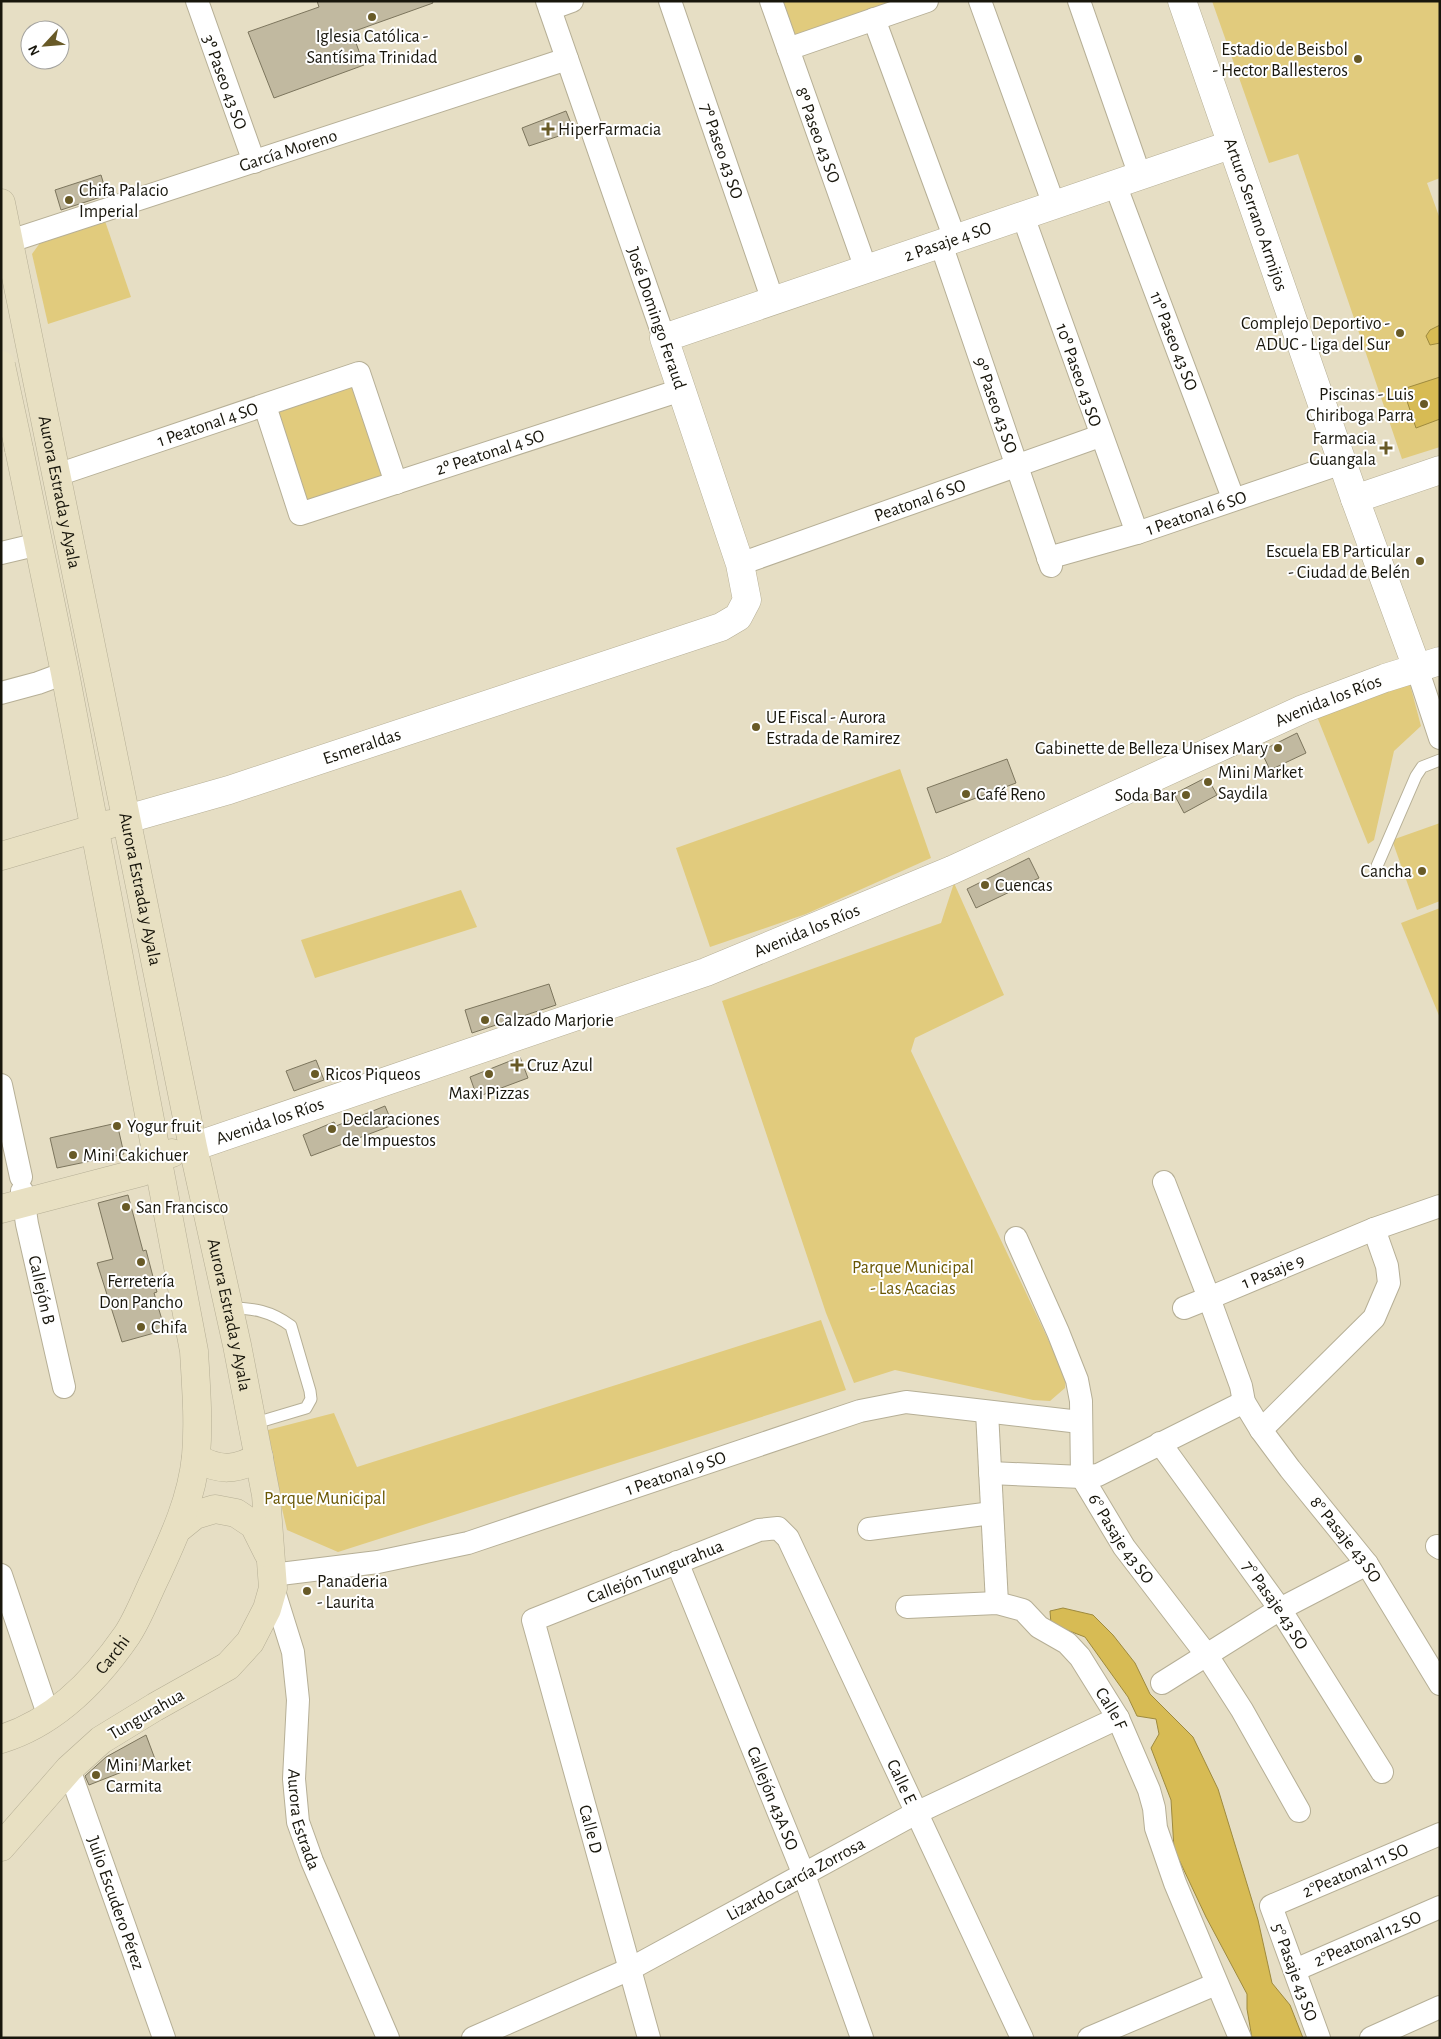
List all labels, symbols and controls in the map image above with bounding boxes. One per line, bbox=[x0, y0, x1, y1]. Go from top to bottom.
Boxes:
marker: Iglesia Católica - Santísima Trinidad bbox=[366, 11, 378, 23]
north arrow bbox=[20, 20, 70, 70]
place label: Iglesia Católica - Santísima Trinidad bbox=[307, 28, 437, 67]
street label: 3º Paseo 43 SO bbox=[199, 33, 250, 132]
place label: Estadio de Beisbol - Hector Ballesteros bbox=[1212, 41, 1348, 80]
text: N bbox=[26, 43, 43, 58]
marker: Estadio de Beisbol - Hector Ballesteros bbox=[1352, 53, 1364, 65]
street label: 8º Paseo 43 SO bbox=[791, 85, 843, 186]
street label: 7º Paseo 43 SO bbox=[696, 101, 746, 201]
place label: HiperFarmacia bbox=[558, 121, 661, 139]
marker: HiperFarmacia bbox=[542, 123, 554, 135]
street label: García Moreno bbox=[237, 127, 340, 176]
street label: Arturo Serrano Armijos bbox=[1220, 136, 1290, 294]
place label: Chifa Palacio Imperial bbox=[79, 182, 169, 221]
marker: Chifa Palacio Imperial bbox=[63, 194, 75, 206]
street label: 2 Pasaje 4 SO bbox=[902, 219, 994, 265]
street label: José Domingo Feraud bbox=[623, 245, 689, 392]
street label: 11º Paseo 43 SO bbox=[1146, 289, 1200, 393]
place label: Complejo Deportivo - ADUC - Liga del Sur bbox=[1241, 315, 1390, 354]
street label: 10º Paseo 43 SO bbox=[1052, 321, 1104, 429]
marker: Complejo Deportivo - ADUC - Liga del Sur bbox=[1394, 327, 1406, 339]
street label: 9º Paseo 43 SO bbox=[970, 355, 1020, 456]
place label: Piscinas - Luis Chiriboga Parra bbox=[1306, 386, 1414, 425]
marker: Piscinas - Luis Chiriboga Parra bbox=[1418, 398, 1430, 410]
street label: 1 Peatonal 4 SO bbox=[155, 400, 261, 450]
street label: Aurora Estrada y Ayala bbox=[35, 414, 83, 570]
street label: 2º Peatonal 4 SO bbox=[434, 427, 547, 479]
place label: Farmacia Guangala bbox=[1309, 430, 1376, 469]
marker: Farmacia Guangala bbox=[1380, 442, 1392, 454]
street label: Peatonal 6 SO bbox=[872, 476, 968, 525]
street label: 1 Peatonal 6 SO bbox=[1144, 488, 1249, 539]
place label: Escuela EB Particular - Ciudad de Belén bbox=[1266, 543, 1410, 582]
marker: Escuela EB Particular - Ciudad de Belén bbox=[1414, 555, 1426, 567]
street label: Avenida los Ríos bbox=[1272, 672, 1384, 731]
place label: UE Fiscal - Aurora Estrada de Ramirez bbox=[766, 709, 900, 748]
marker: UE Fiscal - Aurora Estrada de Ramirez bbox=[750, 721, 762, 733]
street label: Esmeraldas bbox=[321, 726, 403, 768]
place label: Gabinette de Belleza Unisex Mary bbox=[1035, 740, 1268, 758]
marker: Gabinette de Belleza Unisex Mary bbox=[1272, 742, 1284, 754]
place label: Mini Market Saydila bbox=[1218, 764, 1303, 803]
marker: Mini Market Saydila bbox=[1202, 776, 1214, 788]
place label: Café Reno bbox=[976, 786, 1046, 804]
place label: Soda Bar bbox=[1115, 787, 1176, 805]
marker: Café Reno bbox=[960, 788, 972, 800]
marker: Soda Bar bbox=[1180, 789, 1192, 801]
street label: Aurora Estrada y Ayala bbox=[115, 811, 164, 967]
place label: Cancha bbox=[1361, 863, 1412, 881]
marker: Cancha bbox=[1416, 865, 1428, 877]
place label: Cuencas bbox=[995, 877, 1053, 895]
marker: Cuencas bbox=[979, 879, 991, 891]
street label: Avenida los Ríos bbox=[751, 901, 863, 961]
place label: Calzado Marjorie bbox=[495, 1012, 614, 1030]
marker: Calzado Marjorie bbox=[479, 1014, 491, 1026]
place label: Cruz Azul bbox=[527, 1057, 593, 1075]
marker: Cruz Azul bbox=[511, 1059, 523, 1071]
place label: Ricos Piqueos bbox=[325, 1066, 421, 1084]
marker: Ricos Piqueos bbox=[309, 1068, 321, 1080]
marker: Maxi Pizzas bbox=[483, 1068, 495, 1080]
place label: Maxi Pizzas bbox=[448, 1085, 530, 1103]
street label: Avenida los Ríos bbox=[214, 1095, 326, 1149]
place label: Declaraciones de Impuestos bbox=[342, 1111, 440, 1150]
place label: Yogur fruit bbox=[127, 1118, 202, 1136]
marker: Yogur fruit bbox=[111, 1120, 123, 1132]
marker: Declaraciones de Impuestos bbox=[326, 1123, 338, 1135]
place label: Mini Cakichuer bbox=[83, 1147, 188, 1165]
marker: Mini Cakichuer bbox=[67, 1149, 79, 1161]
place label: San Francisco bbox=[136, 1199, 229, 1217]
marker: San Francisco bbox=[120, 1201, 132, 1213]
street label: Aurora Estrada y Ayala bbox=[204, 1237, 254, 1393]
street label: 1 Pasaje 9 bbox=[1239, 1251, 1307, 1293]
street label: Callejón B bbox=[24, 1254, 58, 1326]
marker: Ferretería Don Pancho bbox=[135, 1256, 147, 1268]
park label: Parque Municipal - Las Acacias bbox=[852, 1259, 974, 1298]
place label: Ferretería Don Pancho bbox=[99, 1273, 183, 1312]
place label: Chifa bbox=[151, 1319, 188, 1337]
marker: Chifa bbox=[135, 1321, 147, 1333]
street label: 1 Peatonal 9 SO bbox=[623, 1449, 729, 1499]
park label: Parque Municipal bbox=[264, 1490, 386, 1508]
street label: 6° Pasaje 43 SO bbox=[1084, 1491, 1157, 1588]
street label: 8° Pasaje 43 SO bbox=[1306, 1493, 1384, 1586]
street label: Callejón Tungurahua bbox=[585, 1537, 726, 1608]
street label: 7° Pasaje 43 SO bbox=[1238, 1558, 1311, 1653]
place label: Panaderia - Laurita bbox=[317, 1573, 388, 1612]
marker: Panaderia - Laurita bbox=[301, 1585, 313, 1597]
street label: Carchi bbox=[92, 1632, 134, 1678]
street label: Calle F bbox=[1091, 1685, 1130, 1732]
street label: Tungurahua bbox=[105, 1686, 188, 1744]
street label: Callejón 43A SO bbox=[743, 1744, 801, 1853]
place label: Mini Market Carmita bbox=[106, 1757, 191, 1796]
street label: Calle E bbox=[883, 1757, 919, 1807]
marker: Mini Market Carmita bbox=[90, 1769, 102, 1781]
street label: Aurora Estrada bbox=[284, 1769, 323, 1873]
street label: Calle D bbox=[575, 1803, 605, 1855]
street label: Julio Escudero Pérez bbox=[83, 1834, 147, 1972]
street label: Lizardo García Zorrosa bbox=[724, 1835, 868, 1925]
street label: 2°Peatonal 11 SO bbox=[1300, 1841, 1411, 1902]
street label: 2°Peatonal 12 SO bbox=[1311, 1908, 1424, 1971]
street label: 5° Pasaje 43 SO bbox=[1268, 1921, 1320, 2024]

